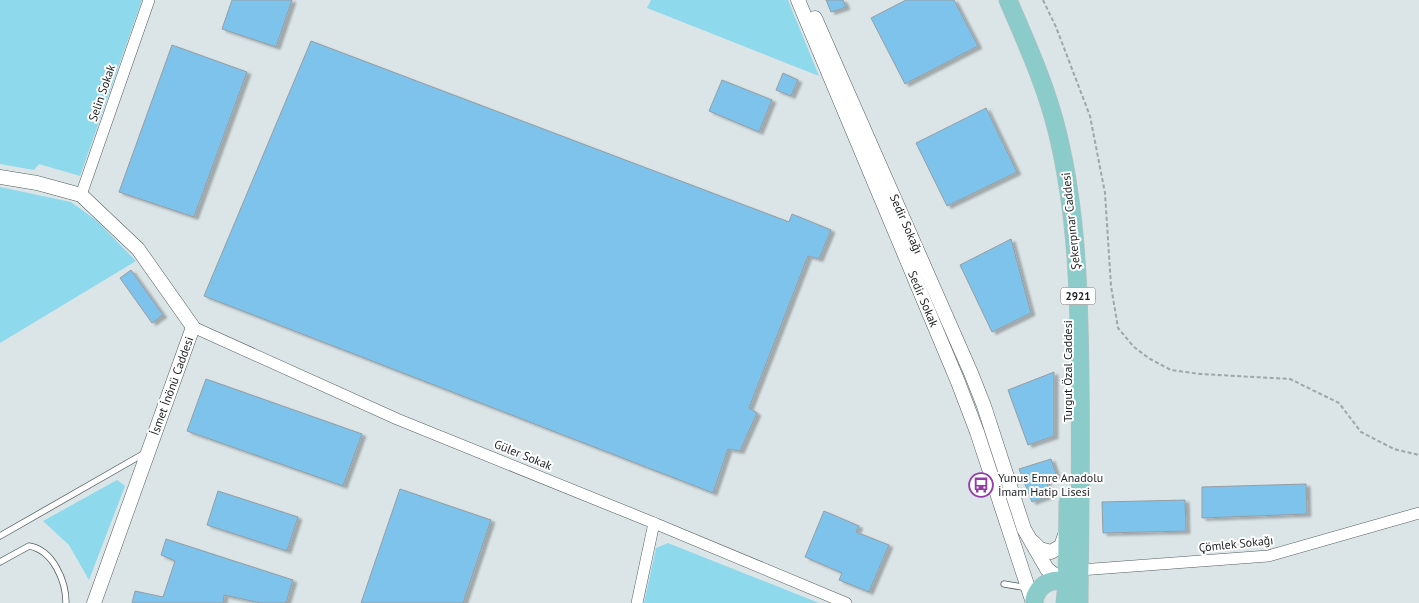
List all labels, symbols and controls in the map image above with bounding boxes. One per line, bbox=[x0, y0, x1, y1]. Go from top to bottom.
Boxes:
street label: Selin Sokak bbox=[85, 62, 118, 123]
street label: Şekerpınar Caddesi bbox=[1058, 172, 1083, 270]
street label: Sedir Sokağı bbox=[887, 192, 926, 256]
street label: Sedir Sokak bbox=[905, 268, 942, 329]
road number: 2921 bbox=[1060, 288, 1096, 304]
street label: Turgut Özal Caddesi bbox=[1060, 320, 1075, 422]
street label: İsmet İnönü Caddesi bbox=[147, 334, 196, 437]
street label: Güler Sokak bbox=[492, 436, 554, 473]
place label: Yunus Emre Anadolu İmam Hatip Lisesi bbox=[998, 470, 1103, 499]
bus stop icon: Yunus Emre Anadolu İmam Hatip Lisesi bbox=[968, 472, 994, 498]
street label: Çömlek Sokağı bbox=[1198, 532, 1274, 555]

